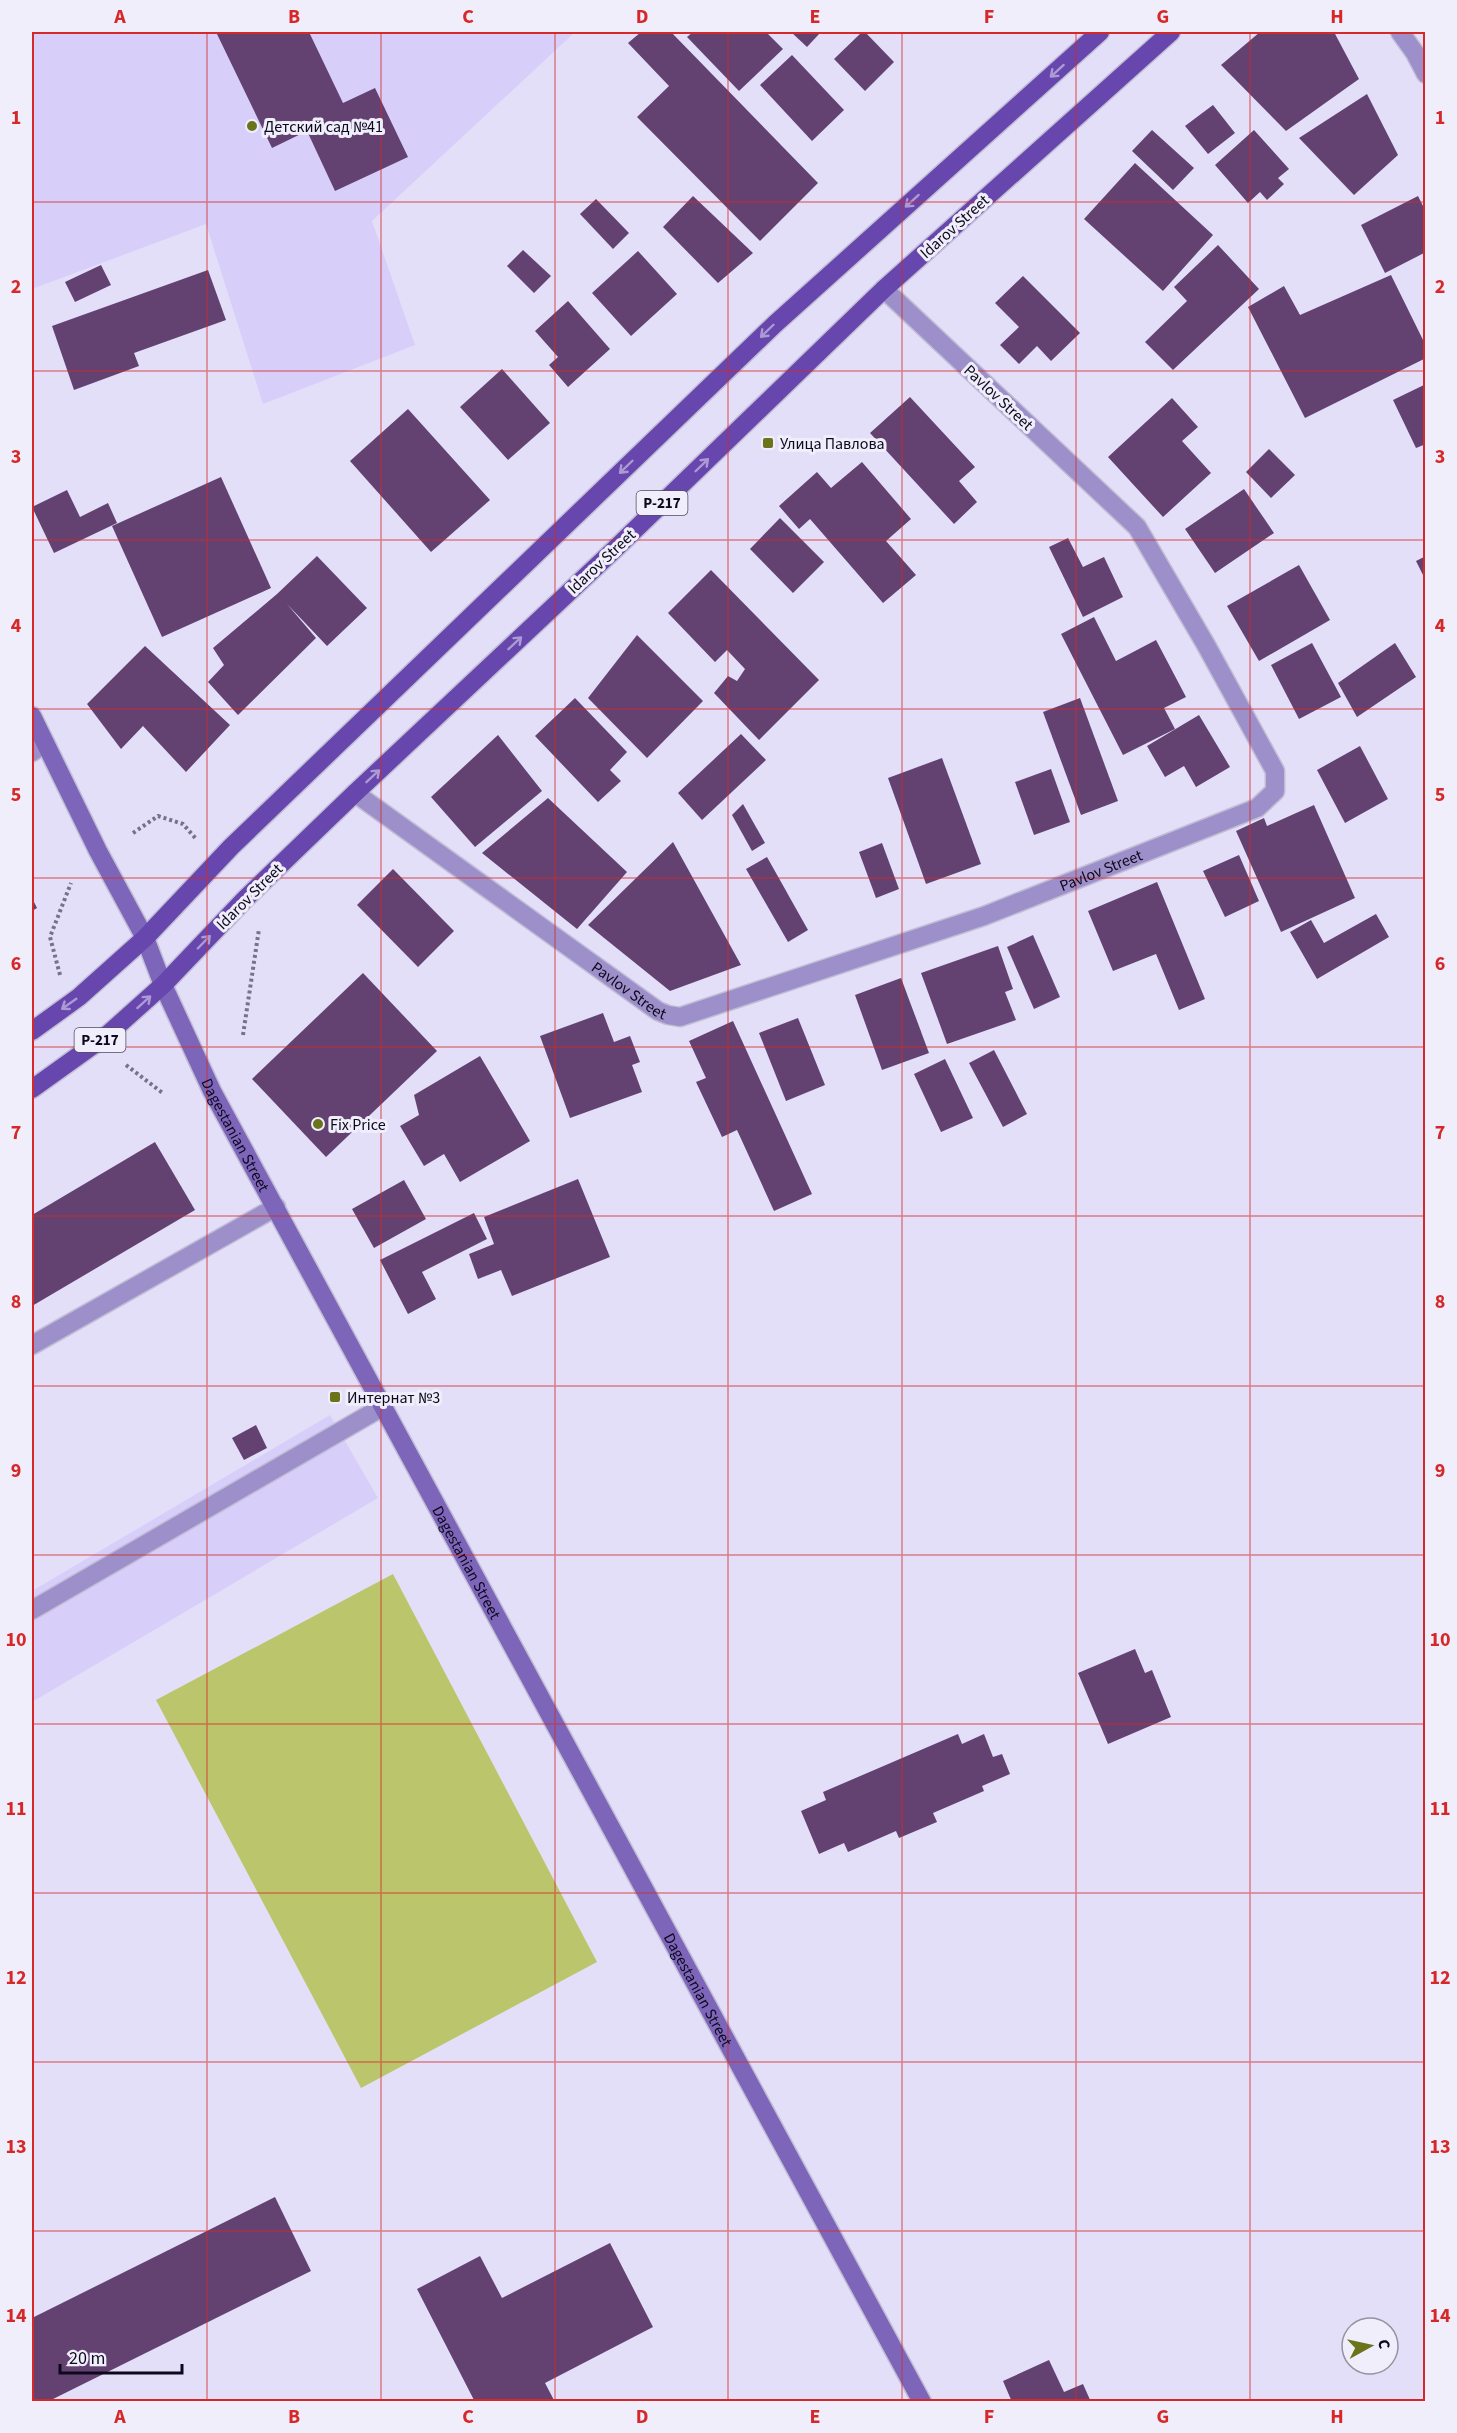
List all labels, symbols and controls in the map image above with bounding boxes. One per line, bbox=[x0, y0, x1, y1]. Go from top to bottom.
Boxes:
text: A bbox=[113, 3, 126, 31]
text: B bbox=[288, 3, 300, 31]
text: C bbox=[462, 3, 474, 31]
text: D bbox=[636, 3, 648, 31]
text: E bbox=[810, 3, 820, 31]
text: F bbox=[984, 3, 994, 31]
text: G bbox=[1157, 3, 1169, 31]
text: H bbox=[1330, 3, 1344, 31]
one-way arrow bbox=[1049, 64, 1064, 78]
text: 1 bbox=[11, 104, 21, 132]
text: 1 bbox=[1435, 104, 1445, 132]
place label: Детский сад №41 bbox=[264, 116, 383, 138]
marker: Детский сад №41 bbox=[245, 119, 259, 133]
street label: Idarov Street bbox=[915, 189, 994, 264]
one-way arrow bbox=[904, 194, 919, 208]
text: 2 bbox=[11, 273, 21, 301]
text: 2 bbox=[1435, 273, 1445, 301]
one-way arrow bbox=[759, 324, 774, 339]
street label: Pavlov Street bbox=[959, 360, 1038, 436]
place label: Улица Павлова bbox=[780, 433, 885, 455]
marker: Улица Павлова bbox=[761, 436, 775, 450]
text: 3 bbox=[11, 443, 21, 471]
text: 3 bbox=[1435, 443, 1445, 471]
one-way arrow bbox=[694, 458, 709, 472]
one-way arrow bbox=[619, 459, 634, 474]
road number: Р-217 bbox=[636, 491, 688, 515]
street label: Idarov Street bbox=[563, 524, 641, 599]
text: 4 bbox=[11, 612, 22, 640]
text: 4 bbox=[1435, 612, 1446, 640]
one-way arrow bbox=[507, 635, 522, 650]
one-way arrow bbox=[365, 769, 380, 783]
text: 5 bbox=[11, 781, 21, 809]
text: 5 bbox=[1435, 781, 1445, 809]
street label: Pavlov Street bbox=[1056, 844, 1146, 897]
street label: Idarov Street bbox=[212, 858, 288, 935]
one-way arrow bbox=[197, 935, 211, 950]
text: 6 bbox=[11, 950, 21, 978]
text: 6 bbox=[1435, 950, 1445, 978]
street label: Pavlov Street bbox=[587, 957, 670, 1026]
one-way arrow bbox=[136, 995, 151, 1009]
one-way arrow bbox=[62, 998, 78, 1010]
road number: Р-217 bbox=[74, 1028, 126, 1052]
street label: Dagestanian Street bbox=[196, 1075, 275, 1196]
place label: Fix Price bbox=[330, 1114, 386, 1136]
marker: Fix Price bbox=[311, 1117, 325, 1131]
text: 7 bbox=[11, 1119, 21, 1147]
text: 7 bbox=[1435, 1119, 1445, 1147]
text: 8 bbox=[11, 1288, 21, 1316]
text: 8 bbox=[1435, 1288, 1445, 1316]
place label: Интернат №3 bbox=[347, 1387, 440, 1409]
marker: Интернат №3 bbox=[328, 1390, 342, 1404]
text: 9 bbox=[11, 1457, 21, 1485]
text: 9 bbox=[1435, 1457, 1445, 1485]
street label: Dagestanian Street bbox=[427, 1502, 506, 1624]
text: 10 bbox=[5, 1626, 27, 1654]
text: 10 bbox=[1429, 1626, 1451, 1654]
text: 11 bbox=[5, 1795, 27, 1823]
text: 11 bbox=[1429, 1795, 1451, 1823]
street label: Dagestanian Street bbox=[658, 1929, 738, 2051]
text: 12 bbox=[5, 1964, 27, 1992]
text: 12 bbox=[1429, 1964, 1451, 1992]
text: 13 bbox=[5, 2133, 27, 2161]
text: 13 bbox=[1429, 2133, 1451, 2161]
text: 14 bbox=[5, 2302, 27, 2330]
text: 14 bbox=[1429, 2302, 1451, 2330]
north arrow bbox=[1340, 2316, 1400, 2376]
scale bar bbox=[60, 2337, 182, 2375]
text: С bbox=[1372, 2338, 1395, 2350]
text: 20 m bbox=[69, 2346, 105, 2371]
text: A bbox=[113, 2403, 126, 2431]
text: B bbox=[288, 2403, 300, 2431]
text: C bbox=[462, 2403, 474, 2431]
text: D bbox=[636, 2403, 648, 2431]
text: E bbox=[810, 2403, 820, 2431]
text: F bbox=[984, 2403, 994, 2431]
text: G bbox=[1157, 2403, 1169, 2431]
text: H bbox=[1330, 2403, 1344, 2431]

